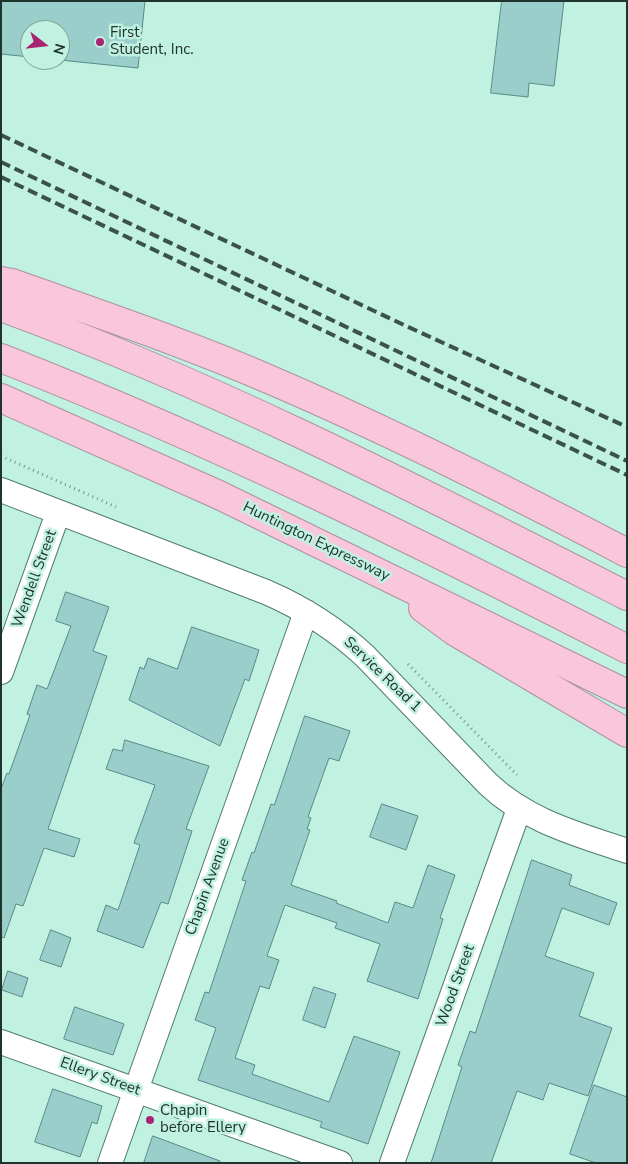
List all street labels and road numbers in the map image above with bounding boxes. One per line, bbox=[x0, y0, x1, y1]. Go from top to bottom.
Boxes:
street label: Huntington Expressway bbox=[240, 499, 392, 585]
street label: Wendell Street bbox=[9, 528, 61, 630]
street label: Service Road 1 bbox=[340, 634, 424, 716]
street label: Chapin Avenue bbox=[182, 836, 234, 938]
street label: Wood Street bbox=[433, 943, 479, 1029]
street label: Ellery Street bbox=[58, 1054, 142, 1100]

